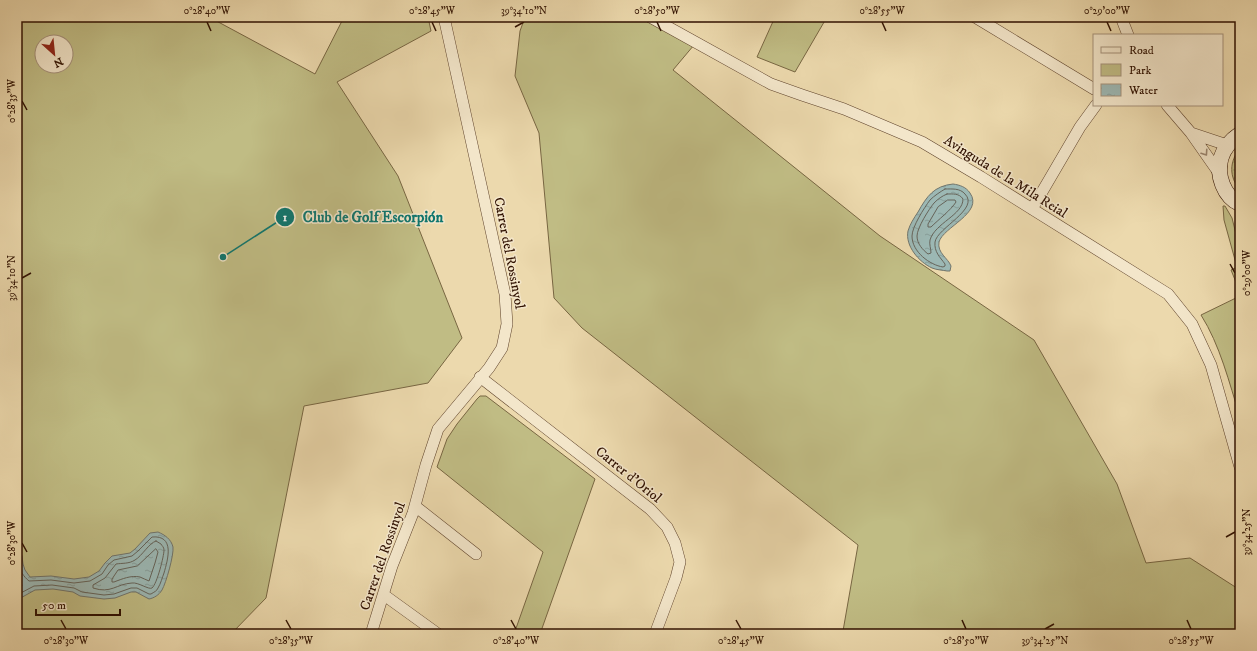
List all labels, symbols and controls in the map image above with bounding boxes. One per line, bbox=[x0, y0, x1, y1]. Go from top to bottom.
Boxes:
text: 0°28'40"W bbox=[184, 5, 231, 17]
text: 0°28'45"W bbox=[409, 5, 456, 17]
text: 39°34'10"N bbox=[501, 5, 547, 17]
text: 0°28'50"W bbox=[634, 5, 681, 17]
text: 0°28'55"W bbox=[859, 5, 905, 17]
text: 0°29'00"W bbox=[1084, 5, 1131, 17]
north arrow bbox=[34, 34, 74, 74]
legend bbox=[1093, 34, 1223, 106]
text: Road bbox=[1129, 43, 1154, 58]
text: N bbox=[51, 54, 65, 70]
text: Park bbox=[1129, 63, 1151, 78]
text: 0°28'35"W bbox=[6, 78, 18, 123]
text: Water bbox=[1128, 83, 1158, 98]
street label: Avinguda de la Mila Reial bbox=[940, 131, 1071, 223]
one-way arrow bbox=[1200, 149, 1208, 156]
street label: Carrer del Rossinyol bbox=[489, 196, 529, 311]
callout: Club de Golf Escorpión bbox=[275, 203, 451, 230]
text: Club de Golf Escorpión bbox=[303, 208, 443, 227]
text: 1 bbox=[283, 210, 288, 225]
text: 0°29'00"W bbox=[1241, 249, 1253, 296]
text: 39°34'10"N bbox=[6, 255, 18, 301]
street label: Carrer d'Oriol bbox=[592, 443, 666, 507]
street label: Carrer del Rossinyol bbox=[356, 499, 410, 613]
text: 39°34'25"N bbox=[1241, 509, 1253, 555]
text: 0°28'30"W bbox=[6, 520, 18, 565]
scale bar bbox=[36, 591, 120, 617]
text: 50 m bbox=[42, 598, 66, 613]
text: 0°28'30"W bbox=[44, 635, 89, 647]
text: 0°28'35"W bbox=[269, 635, 314, 647]
text: 0°28'40"W bbox=[493, 635, 540, 647]
text: 0°28'45"W bbox=[718, 635, 765, 647]
text: 0°28'50"W bbox=[943, 635, 990, 647]
text: 39°34'25"N bbox=[1022, 635, 1068, 647]
text: 0°28'55"W bbox=[1168, 635, 1214, 647]

